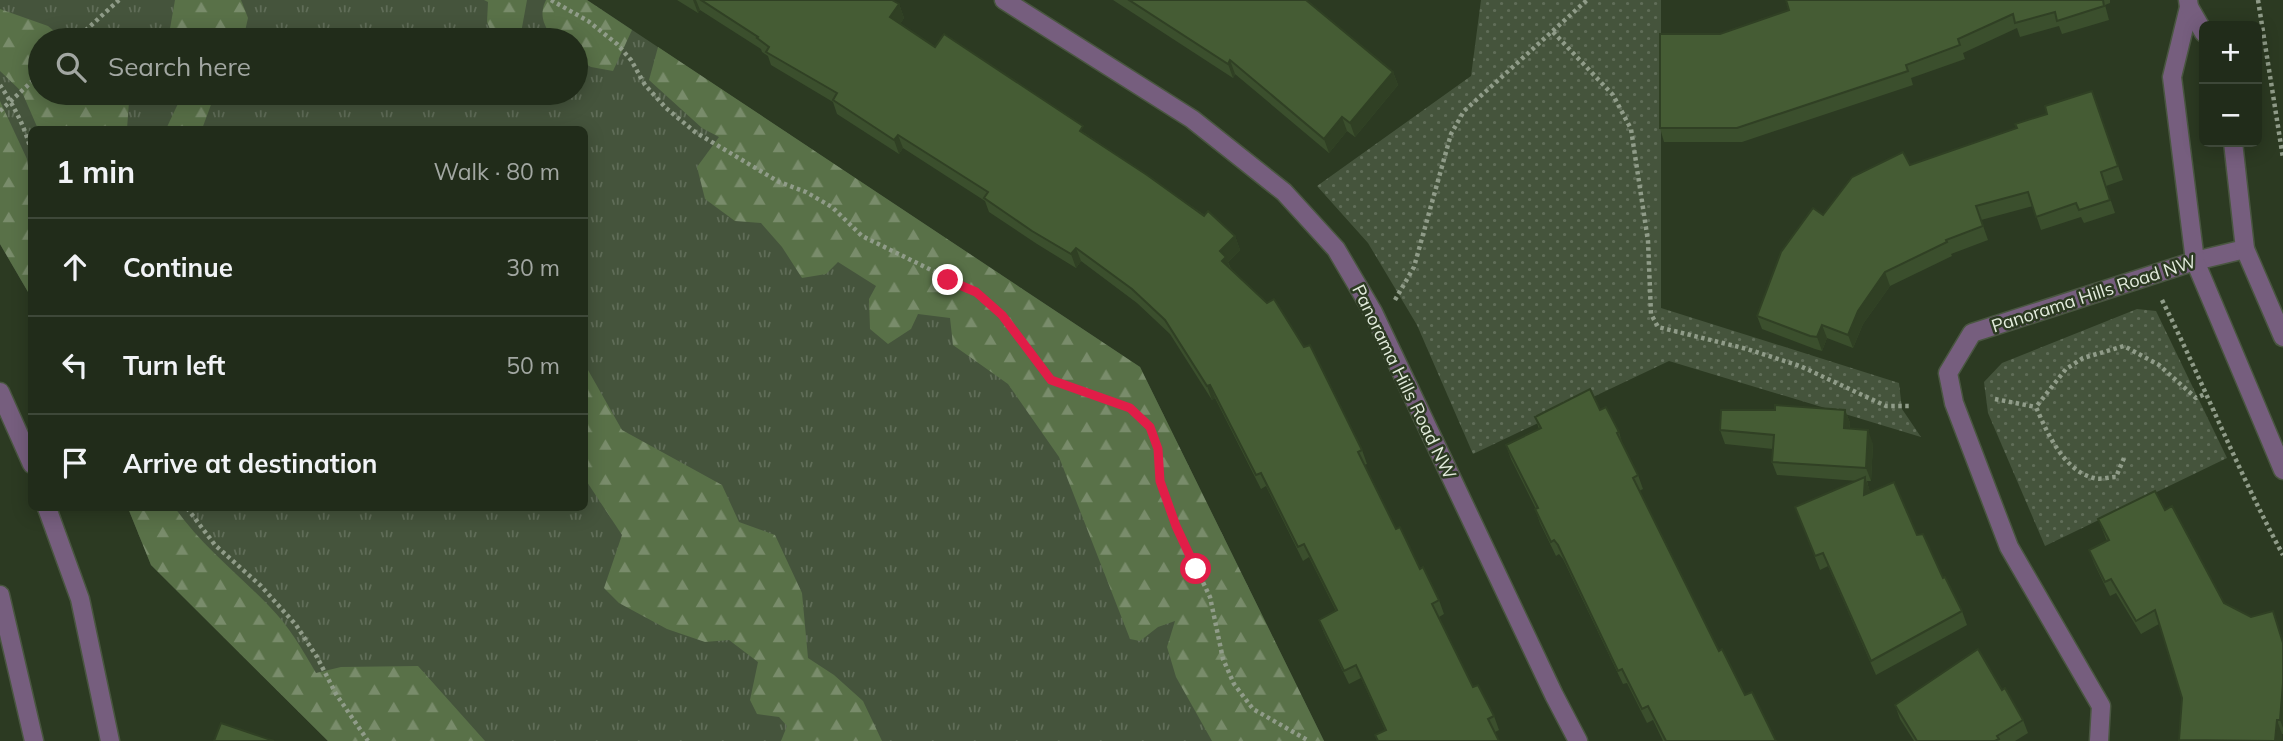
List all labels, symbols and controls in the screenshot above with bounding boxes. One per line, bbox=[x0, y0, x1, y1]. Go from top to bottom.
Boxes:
map controls bbox=[2199, 21, 2262, 147]
button: + bbox=[2199, 21, 2262, 84]
search box bbox=[28, 28, 588, 105]
icon: search bbox=[52, 48, 90, 86]
text: Search here bbox=[108, 50, 251, 83]
button: − bbox=[2199, 84, 2262, 147]
text: 1 min bbox=[56, 153, 135, 191]
text: Walk · 80 m bbox=[434, 157, 560, 186]
icon: ahead bbox=[56, 248, 94, 286]
street label: Panorama Hills Road NW bbox=[1989, 250, 2199, 338]
text: Continue bbox=[123, 251, 233, 284]
text: 30 m bbox=[506, 253, 560, 282]
route end bbox=[932, 264, 963, 295]
street label: Panorama Hills Road NW bbox=[1347, 281, 1462, 483]
icon: left bbox=[56, 346, 94, 384]
text: Turn left bbox=[123, 349, 225, 382]
text: 50 m bbox=[506, 351, 560, 380]
icon: arrive bbox=[56, 444, 94, 482]
text: Arrive at destination bbox=[123, 447, 378, 480]
route start bbox=[1180, 553, 1211, 584]

